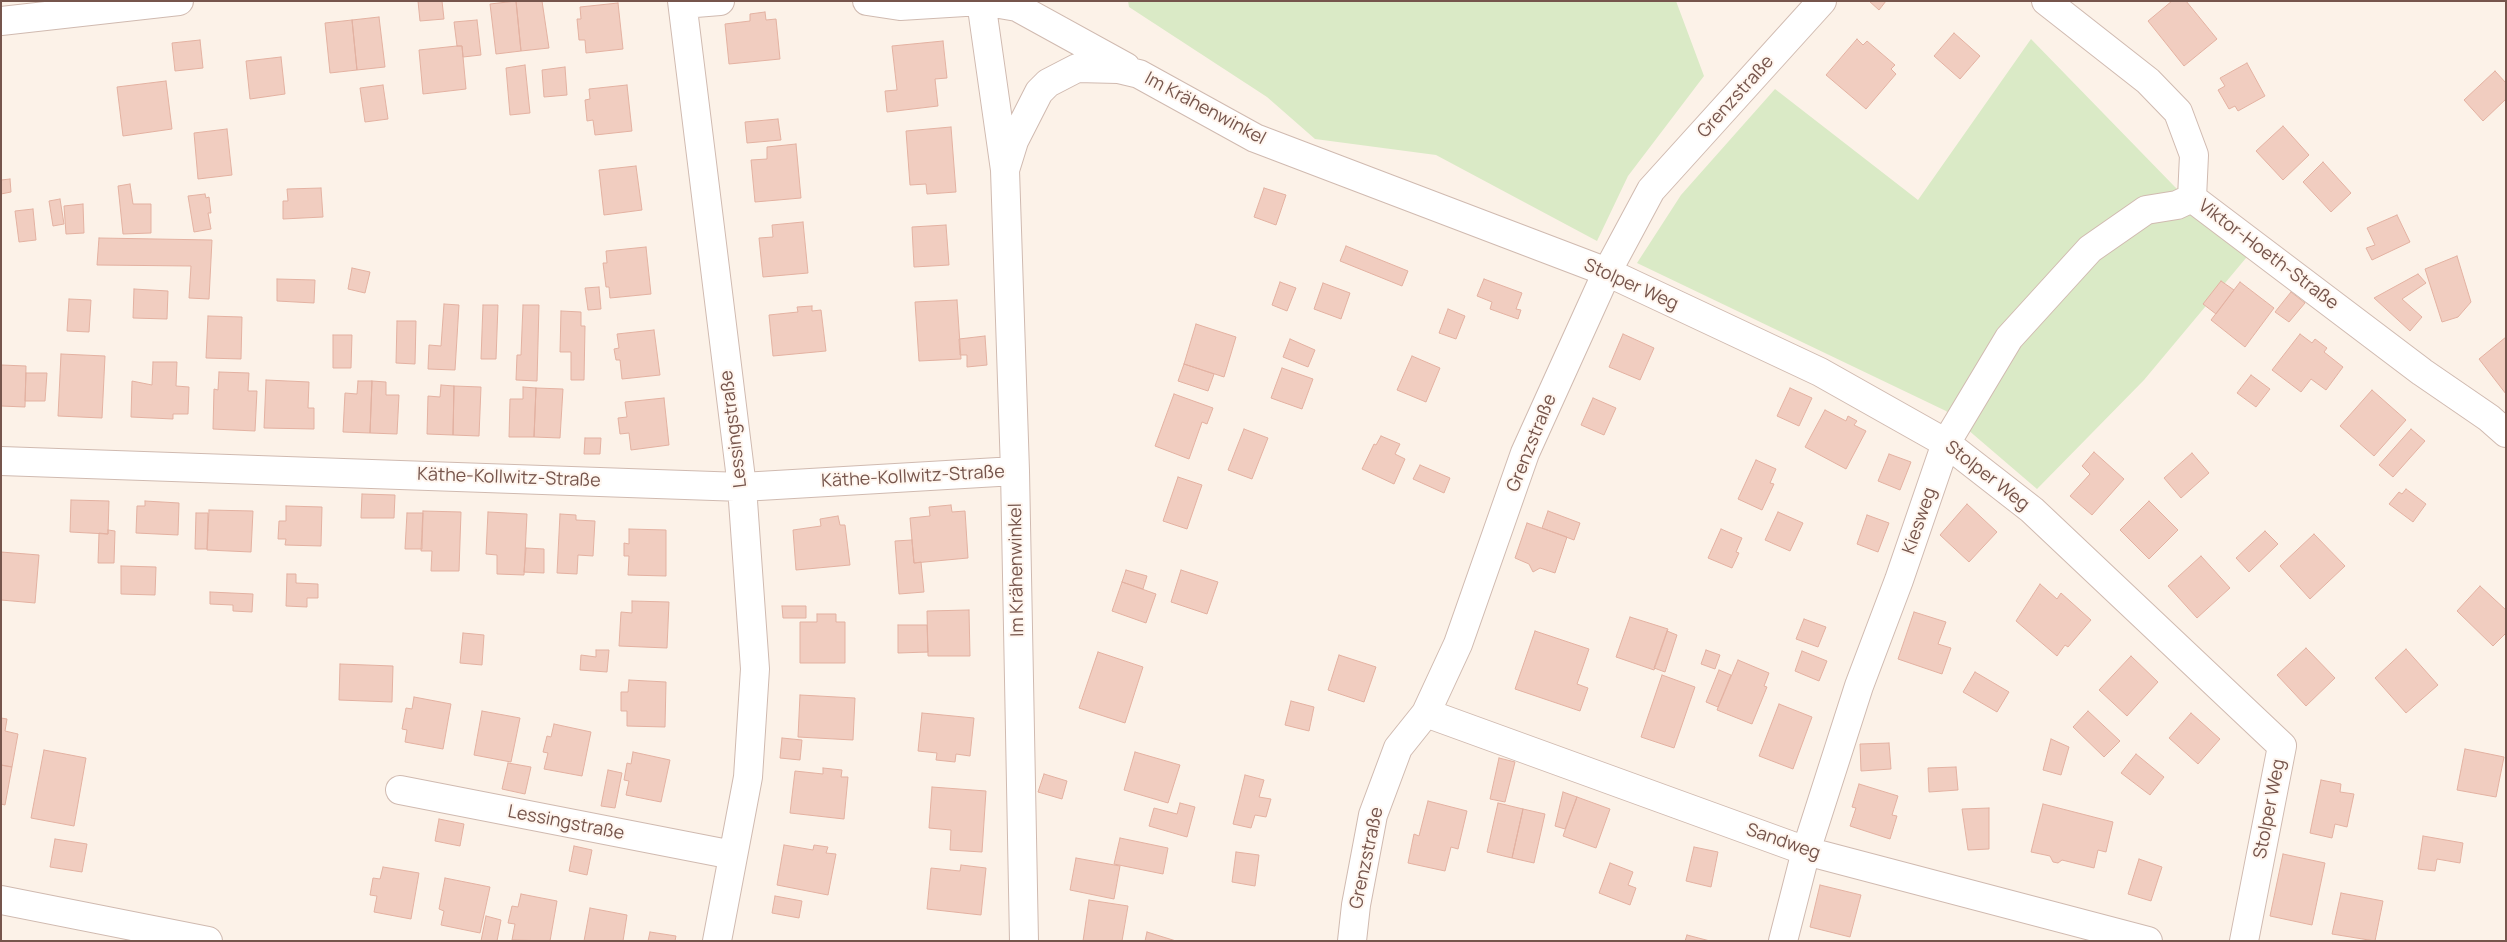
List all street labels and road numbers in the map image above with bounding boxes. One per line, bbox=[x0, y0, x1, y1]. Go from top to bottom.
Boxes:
street label: Grenzstraße bbox=[1693, 51, 1779, 143]
street label: Im Krähenwinkel bbox=[1141, 68, 1269, 150]
street label: Viktor-Hoeth-Straße bbox=[2194, 195, 2342, 315]
street label: Stolper Weg bbox=[1580, 255, 1682, 315]
street label: Lessingstraße bbox=[716, 369, 752, 489]
street label: Grenzstraße bbox=[1503, 391, 1561, 495]
street label: Stolper Weg bbox=[1941, 436, 2033, 516]
street label: Käthe-Kollwitz-Straße bbox=[821, 461, 1005, 493]
street label: Käthe-Kollwitz-Straße bbox=[417, 464, 601, 492]
street label: Kiesweg bbox=[1899, 485, 1941, 557]
street label: Im Krähenwinkel bbox=[1005, 503, 1029, 637]
street label: Stolper Weg bbox=[2250, 757, 2290, 861]
street label: Lessingstraße bbox=[506, 801, 626, 845]
street label: Grenzstraße bbox=[1346, 805, 1388, 911]
street label: Sandweg bbox=[1743, 819, 1823, 865]

